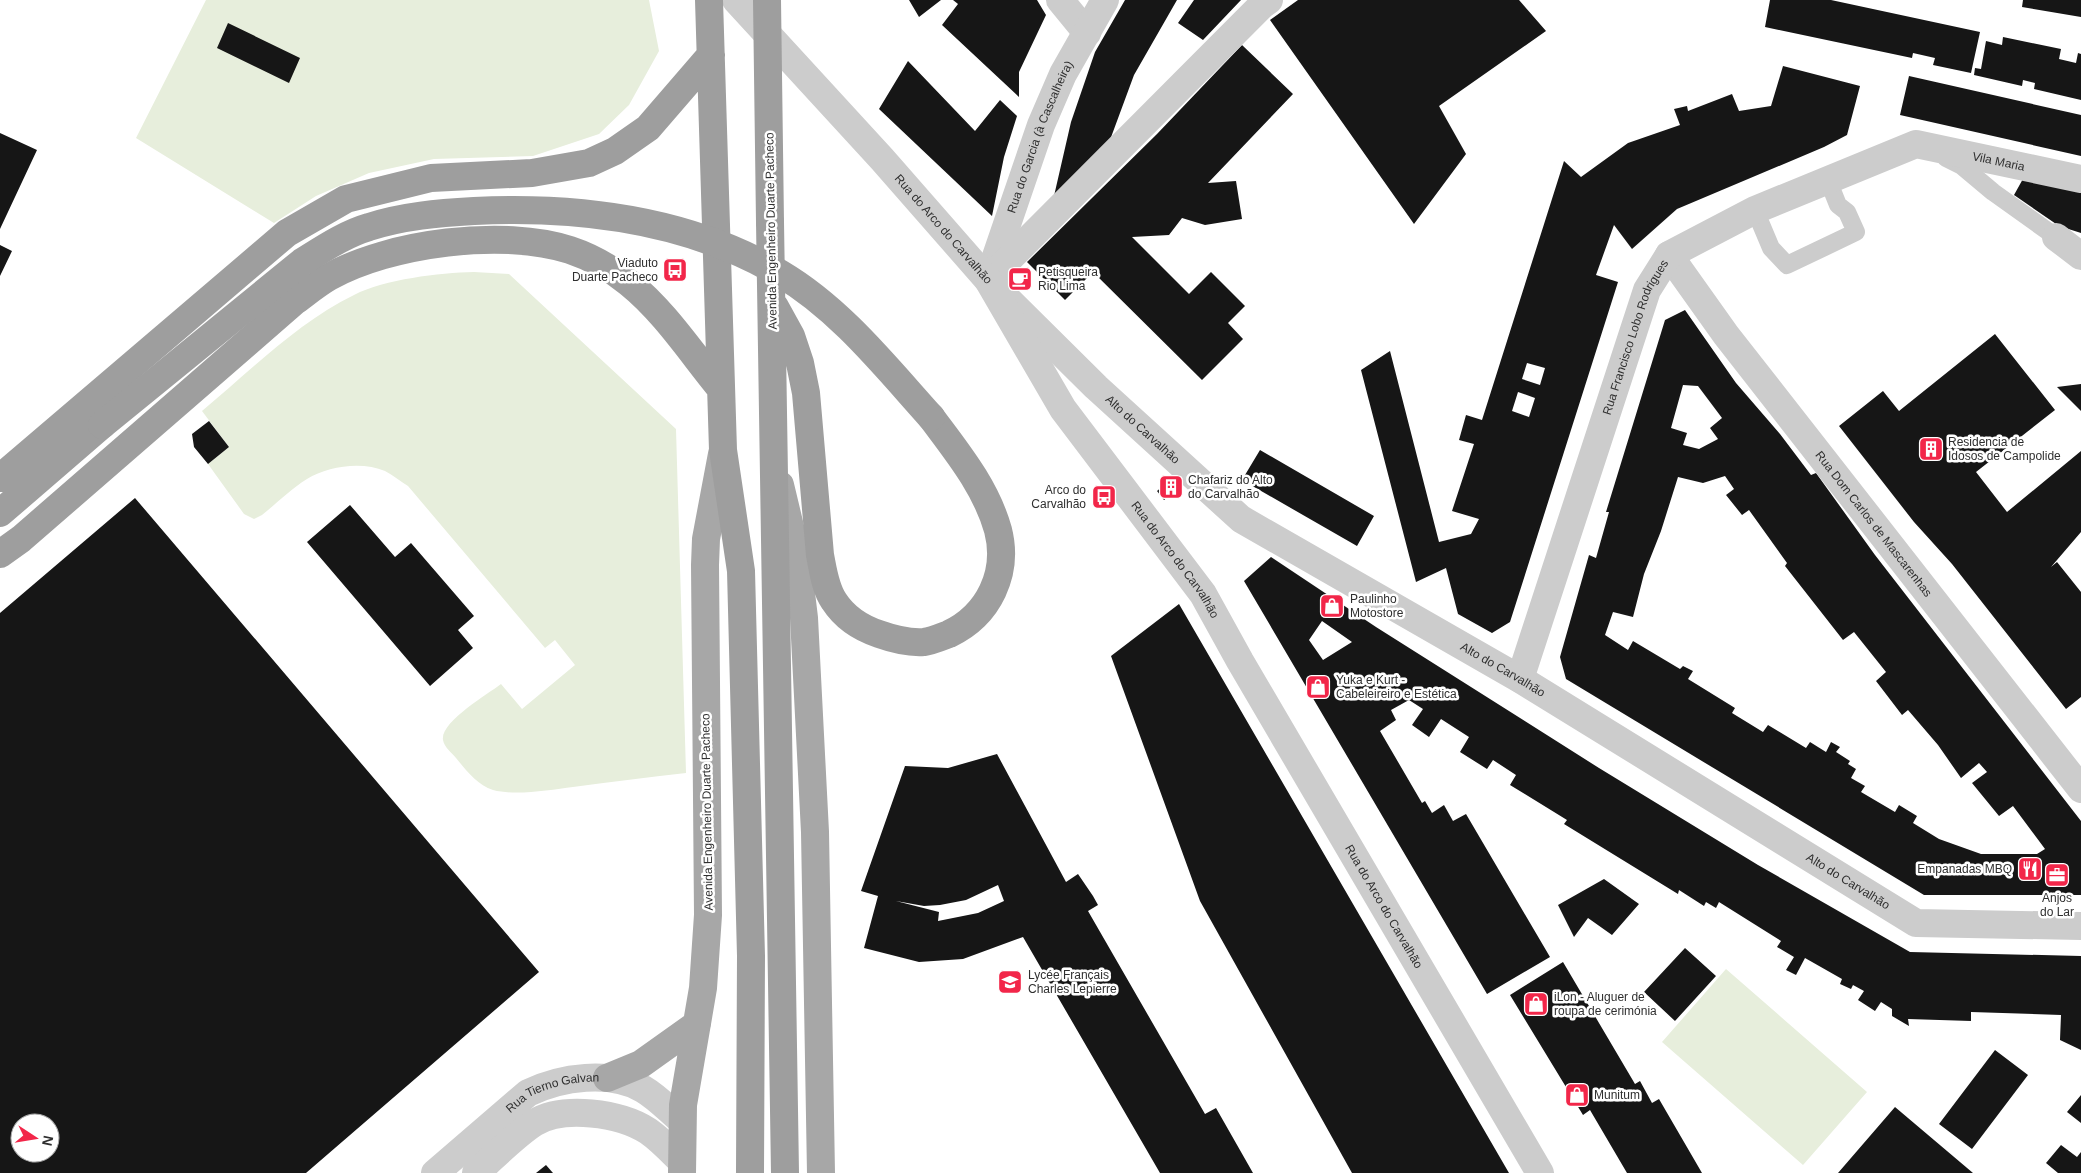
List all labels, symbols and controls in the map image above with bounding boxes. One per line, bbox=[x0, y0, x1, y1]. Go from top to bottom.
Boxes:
street label: Rua do Garcia (à Cascalheira) bbox=[1004, 58, 1076, 215]
street label: Avenida Engenheiro Duarte Pacheco bbox=[762, 132, 780, 330]
street label: Vila Maria bbox=[1971, 149, 2026, 174]
street label: Rua do Arco do Carvalhão bbox=[892, 171, 995, 287]
place label: Viaduto Duarte Pacheco bbox=[572, 256, 658, 284]
bus stop icon: Viaduto Duarte Pacheco bbox=[662, 257, 688, 283]
street label: Rua Francisco Lobo Rodrigues bbox=[1600, 257, 1671, 417]
place label: Petisqueira Rio Lima bbox=[1038, 265, 1098, 293]
cafe icon: Petisqueira Rio Lima bbox=[1007, 266, 1033, 292]
street label: Alto do Carvalhão bbox=[1103, 392, 1183, 467]
place label: Residencia de Idosos de Campolide bbox=[1948, 435, 2061, 463]
building icon: Residencia de Idosos de Campolide bbox=[1918, 436, 1944, 462]
street label: Rua Dom Carlos de Mascarenhas bbox=[1812, 448, 1935, 599]
place label: Chafariz do Alto do Carvalhão bbox=[1188, 473, 1273, 501]
building icon: Chafariz do Alto do Carvalhão bbox=[1158, 474, 1184, 500]
place label: Arco do Carvalhão bbox=[1031, 483, 1086, 511]
bus stop icon: Arco do Carvalhão bbox=[1091, 484, 1117, 510]
street label: Rua do Arco do Carvalhão bbox=[1128, 499, 1222, 621]
place label: Paulinho Motostore bbox=[1350, 592, 1404, 620]
shop icon: Paulinho Motostore bbox=[1319, 593, 1345, 619]
street label: Alto do Carvalhão bbox=[1458, 639, 1548, 700]
place label: Yuka e Kurt - Cabeleireiro e Estética bbox=[1336, 673, 1457, 701]
shop icon: Yuka e Kurt - Cabeleireiro e Estética bbox=[1305, 674, 1331, 700]
street label: Avenida Engenheiro Duarte Pacheco bbox=[698, 713, 716, 911]
street label: Rua do Arco do Carvalhão bbox=[1342, 842, 1426, 971]
street label: Alto do Carvalhão bbox=[1804, 850, 1893, 912]
restaurant icon: Empanadas MBQ bbox=[2017, 856, 2043, 882]
place label: Empanadas MBQ bbox=[1917, 862, 2012, 876]
office icon: Anjos do Lar bbox=[2044, 862, 2070, 888]
place label: Anjos do Lar bbox=[2040, 891, 2074, 919]
place label: Lycée Français Charles Lepierre bbox=[1028, 968, 1117, 996]
school or university icon: Lycée Français Charles Lepierre bbox=[997, 969, 1023, 995]
place label: iLon - Aluguer de roupa de cerimónia bbox=[1554, 990, 1657, 1018]
shop icon: iLon - Aluguer de roupa de cerimónia bbox=[1523, 991, 1549, 1017]
street label: Rua Tierno Galvan bbox=[503, 1071, 599, 1116]
shop icon: Munitum bbox=[1564, 1082, 1590, 1108]
place label: Munitum bbox=[1594, 1088, 1640, 1102]
north arrow bbox=[10, 1113, 60, 1163]
text: N bbox=[39, 1134, 57, 1147]

